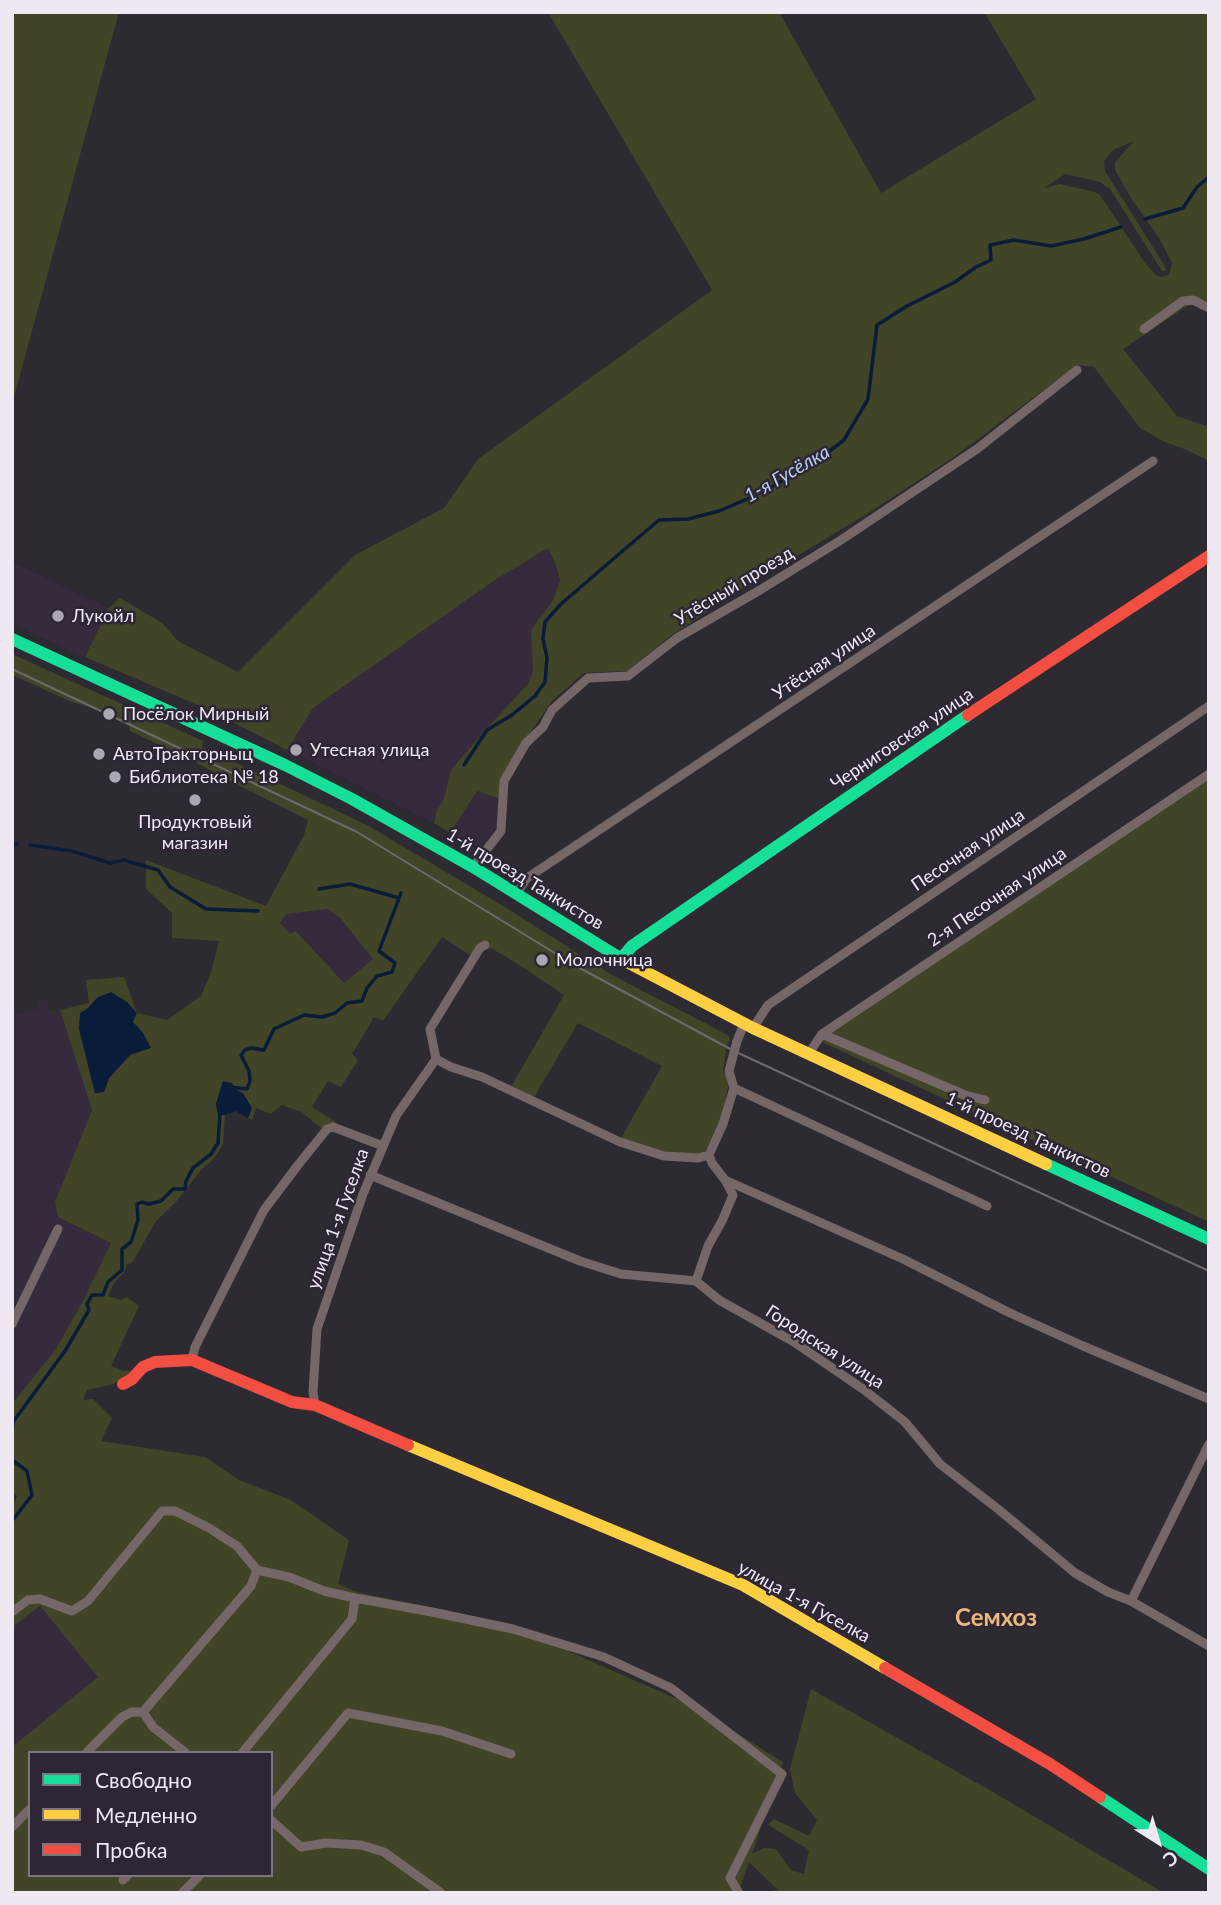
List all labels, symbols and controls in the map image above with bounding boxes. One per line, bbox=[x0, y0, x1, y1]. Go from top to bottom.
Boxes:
water label: 1-я Гусёлка bbox=[740, 440, 834, 508]
street label: Утёсный проезд bbox=[671, 542, 797, 630]
place label: Лукойл bbox=[72, 605, 134, 627]
marker: Лукойл bbox=[50, 608, 66, 624]
street label: Утёсная улица bbox=[768, 620, 880, 704]
street label: Черниговская улица bbox=[827, 683, 977, 795]
place label: Посёлок Мирный bbox=[123, 703, 269, 725]
marker: Посёлок Мирный bbox=[101, 706, 117, 722]
place label: Утесная улица bbox=[310, 739, 429, 761]
marker: Утесная улица bbox=[288, 742, 304, 758]
place label: АвтоТракторныц bbox=[113, 743, 253, 765]
marker: АвтоТракторныц bbox=[91, 746, 107, 762]
place label: Библиотека № 18 bbox=[129, 766, 279, 788]
marker: Библиотека № 18 bbox=[107, 769, 123, 785]
marker: Продуктовый магазин bbox=[187, 792, 203, 808]
street label: Песочная улица bbox=[907, 804, 1029, 896]
place label: Продуктовый магазин bbox=[138, 811, 252, 854]
street label: 1-й проезд Танкистов bbox=[442, 824, 608, 934]
street label: 2-я Песочная улица bbox=[924, 843, 1070, 951]
place label: Молочница bbox=[556, 949, 653, 971]
marker: Молочница bbox=[534, 952, 550, 968]
street label: 1-й проезд Танкистов bbox=[942, 1087, 1114, 1183]
street label: улица 1-я Гуселка bbox=[303, 1146, 373, 1292]
street label: Городская улица bbox=[762, 1301, 888, 1393]
street label: улица 1-я Гуселка bbox=[734, 1557, 874, 1647]
district label: Семхоз bbox=[955, 1604, 1037, 1632]
legend bbox=[28, 1751, 273, 1877]
text: Свободно bbox=[95, 1767, 192, 1792]
text: Медленно bbox=[95, 1802, 197, 1827]
north arrow bbox=[1123, 1807, 1193, 1877]
text: Пробка bbox=[95, 1837, 168, 1862]
text: С bbox=[1159, 1846, 1183, 1872]

